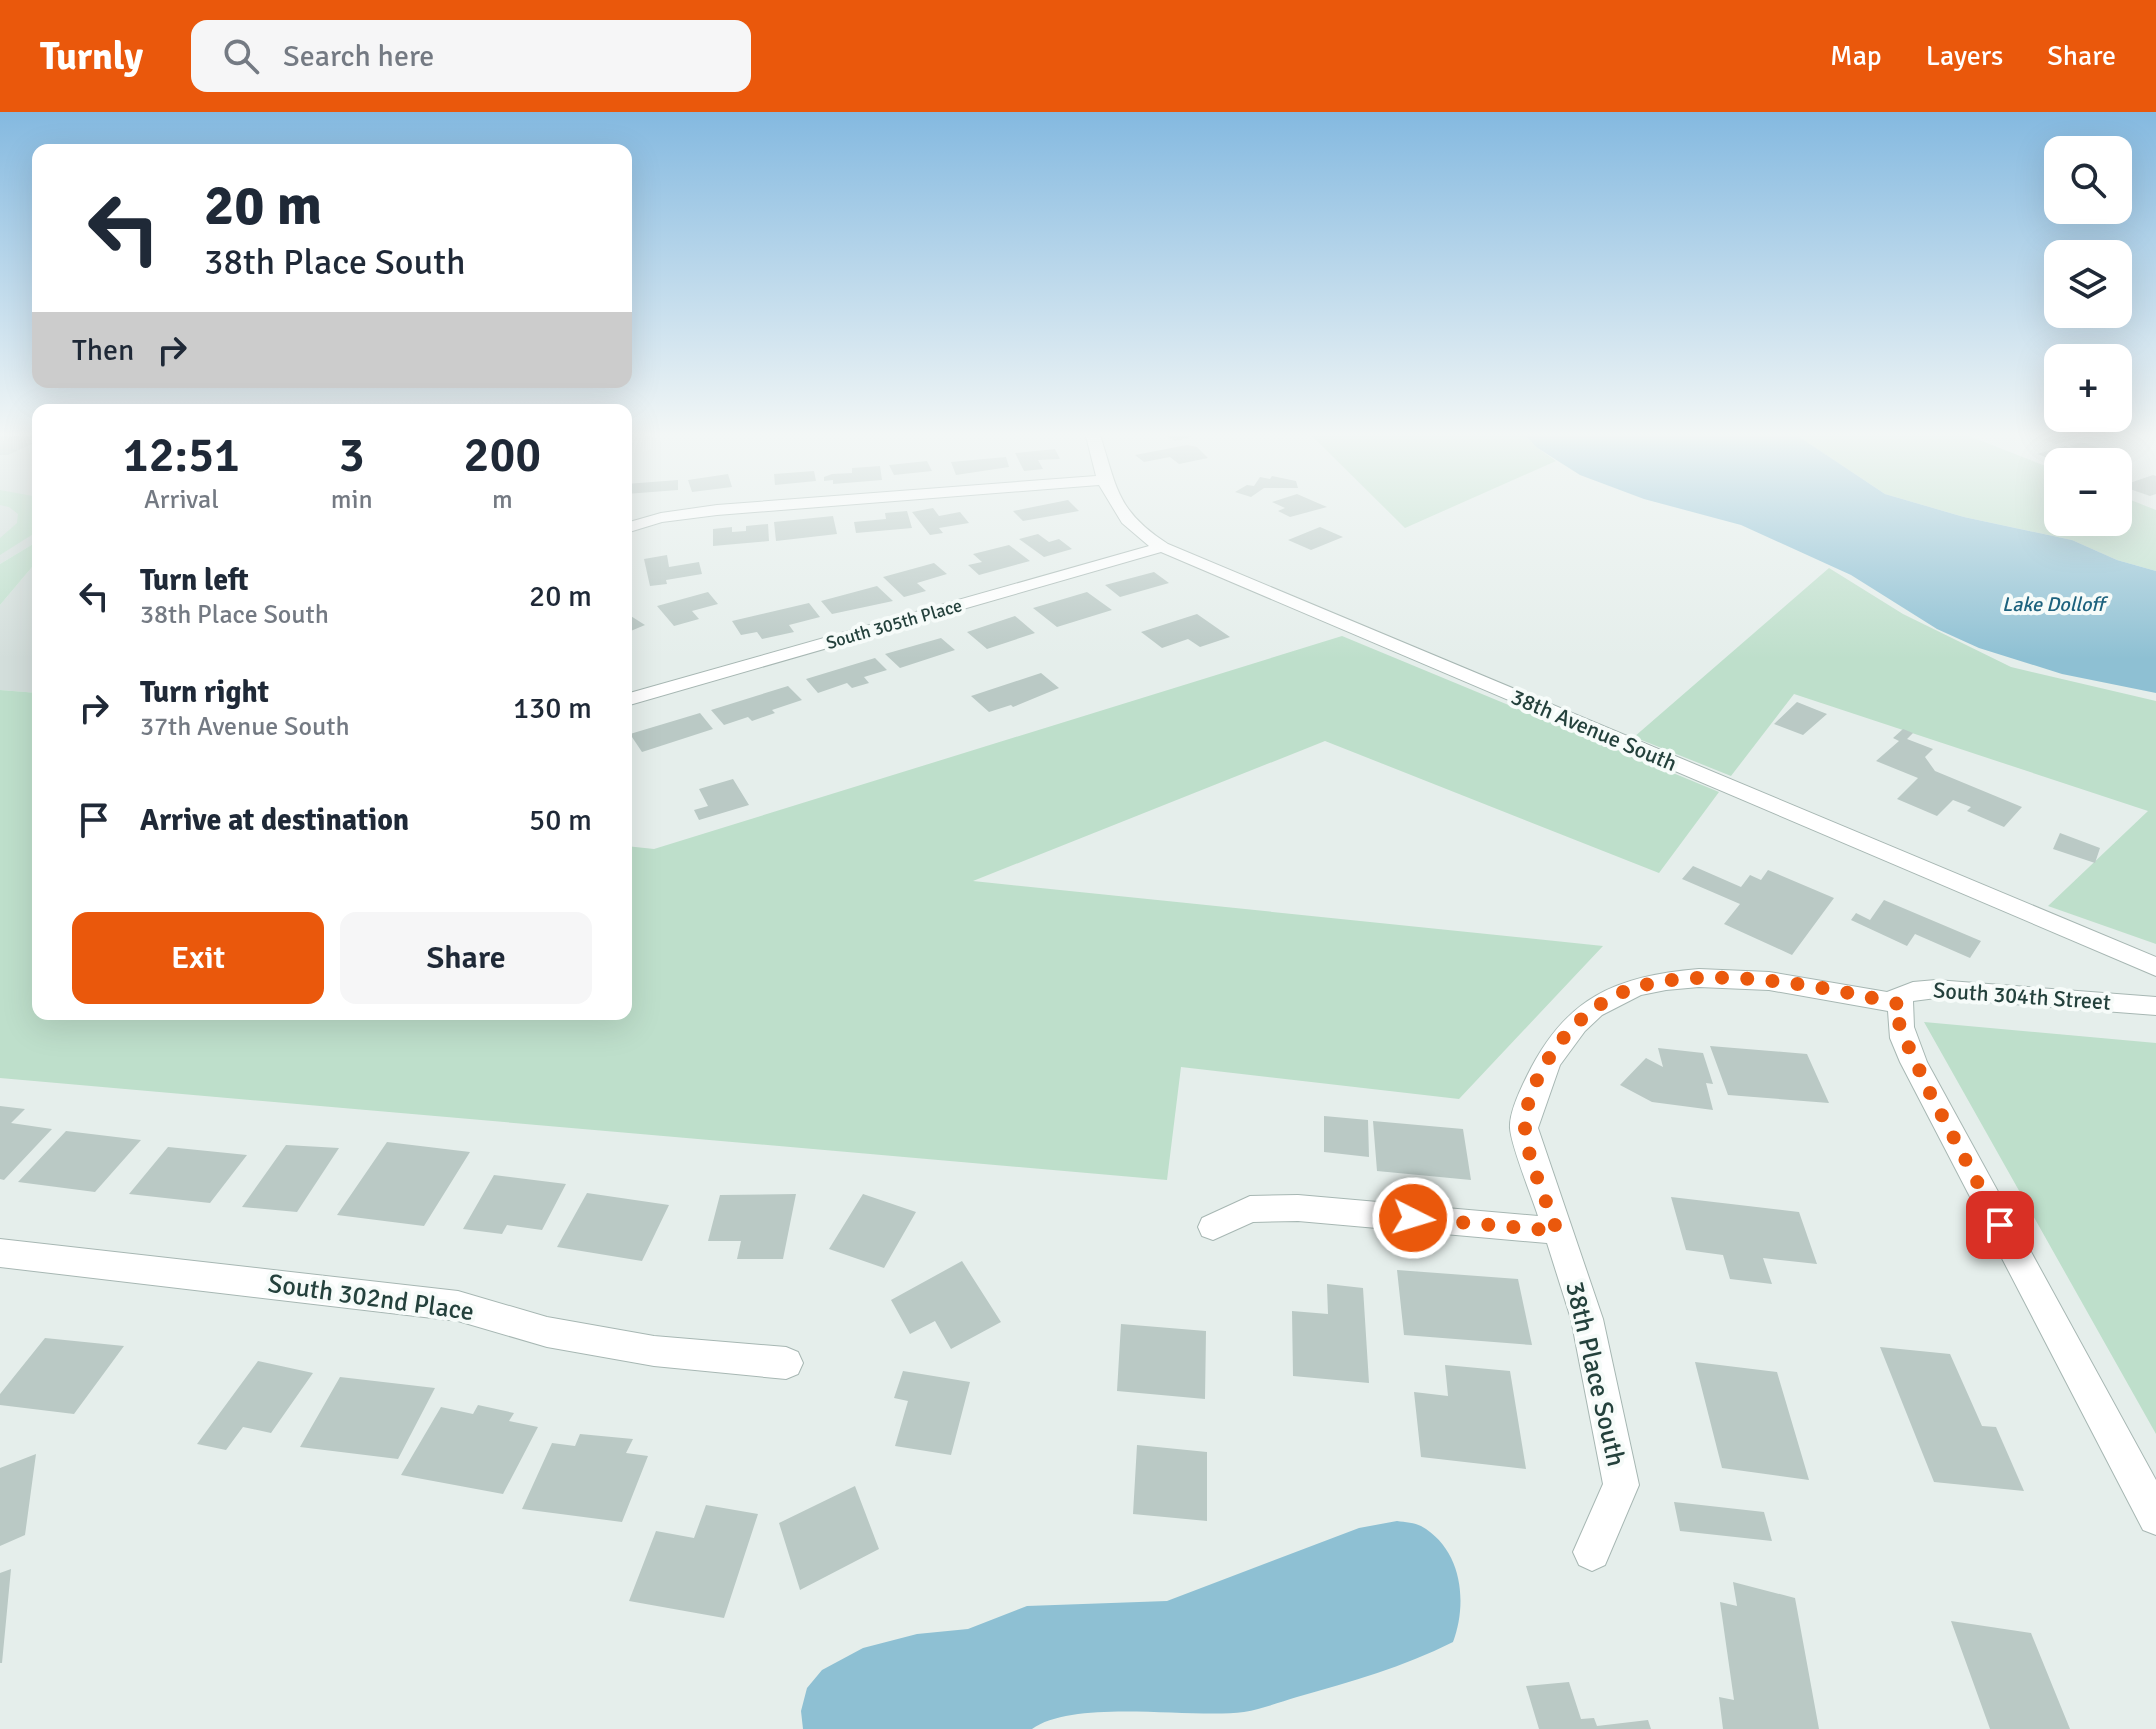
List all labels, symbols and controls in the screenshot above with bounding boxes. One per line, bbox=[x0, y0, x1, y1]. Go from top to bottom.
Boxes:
search box bbox=[191, 20, 751, 92]
text: Turnly bbox=[40, 33, 143, 80]
icon: search bbox=[219, 34, 263, 78]
text: Search here bbox=[283, 38, 434, 75]
text: Map bbox=[1830, 39, 1882, 73]
text: Layers bbox=[1926, 39, 2003, 73]
text: Share bbox=[2047, 39, 2116, 73]
map controls bbox=[2044, 136, 2132, 536]
button: search bbox=[2044, 136, 2132, 224]
text: 20 m bbox=[204, 171, 322, 240]
icon: left bbox=[72, 176, 176, 280]
text: 38th Place South bbox=[204, 240, 465, 285]
button: layers bbox=[2044, 240, 2132, 328]
icon: right bbox=[150, 328, 194, 372]
text: Then bbox=[72, 332, 134, 369]
button: + bbox=[2044, 344, 2132, 432]
text: 12:51 bbox=[123, 426, 240, 485]
text: 3 bbox=[339, 426, 365, 485]
text: 200 bbox=[463, 426, 541, 485]
button: − bbox=[2044, 448, 2132, 536]
text: Arrival bbox=[144, 484, 219, 516]
text: min bbox=[331, 484, 373, 516]
text: m bbox=[492, 484, 513, 516]
text: Turn left bbox=[140, 562, 249, 599]
icon: left bbox=[72, 574, 116, 618]
text: 20 m bbox=[529, 578, 592, 615]
water label: Lake Dolloff bbox=[2002, 592, 2109, 617]
street label: South 305th Place bbox=[823, 594, 965, 654]
text: 38th Place South bbox=[140, 599, 329, 631]
text: Turn right bbox=[140, 674, 269, 711]
street label: 38th Avenue South bbox=[1507, 683, 1681, 777]
icon: right bbox=[72, 686, 116, 730]
text: 130 m bbox=[513, 690, 592, 727]
text: 37th Avenue South bbox=[140, 711, 350, 743]
icon: arrive bbox=[72, 798, 116, 842]
text: Arrive at destination bbox=[140, 802, 409, 839]
text: 50 m bbox=[529, 802, 592, 839]
button: Exit bbox=[72, 912, 324, 1004]
button: Share bbox=[340, 912, 592, 1004]
street label: South 304th Street bbox=[1932, 976, 2112, 1016]
position arrow bbox=[1371, 1176, 1455, 1260]
pin bbox=[1966, 1191, 2034, 1259]
icon: arrive bbox=[1978, 1203, 2022, 1247]
street label: South 302nd Place bbox=[266, 1268, 476, 1328]
street label: 38th Place South bbox=[1558, 1278, 1632, 1470]

